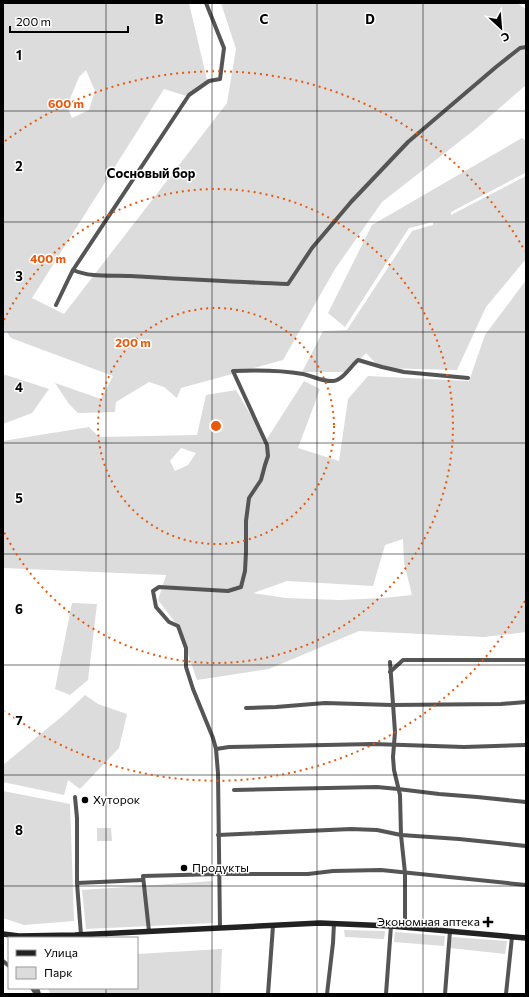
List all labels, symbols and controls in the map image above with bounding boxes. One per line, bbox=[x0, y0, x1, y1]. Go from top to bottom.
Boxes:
scale bar bbox=[10, 8, 128, 34]
north arrow bbox=[481, 8, 521, 48]
text: B bbox=[155, 11, 164, 27]
text: C bbox=[260, 11, 269, 27]
text: D bbox=[365, 11, 375, 27]
text: 200 m bbox=[16, 14, 51, 28]
text: С bbox=[499, 30, 512, 45]
text: 1 bbox=[16, 47, 22, 63]
text: 600 m bbox=[48, 96, 84, 110]
text: 2 bbox=[15, 158, 23, 174]
district label: Сосновый бор bbox=[107, 165, 196, 181]
text: 400 m bbox=[30, 251, 66, 265]
text: 3 bbox=[15, 268, 23, 284]
text: 200 m bbox=[115, 335, 151, 349]
text: 4 bbox=[15, 379, 23, 395]
centre of rings bbox=[209, 419, 223, 433]
text: 5 bbox=[15, 490, 23, 506]
text: 6 bbox=[15, 601, 23, 617]
text: 7 bbox=[15, 712, 23, 728]
place label: Хуторок bbox=[93, 792, 141, 806]
marker: Хуторок bbox=[80, 795, 90, 805]
text: 8 bbox=[15, 822, 23, 838]
place label: Продукты bbox=[192, 860, 249, 874]
marker: Продукты bbox=[179, 863, 189, 873]
place label: Экономная аптека bbox=[377, 914, 480, 928]
marker: Экономная аптека bbox=[483, 917, 493, 927]
legend bbox=[8, 937, 138, 989]
text: Улица bbox=[44, 945, 78, 959]
text: Парк bbox=[44, 965, 73, 979]

